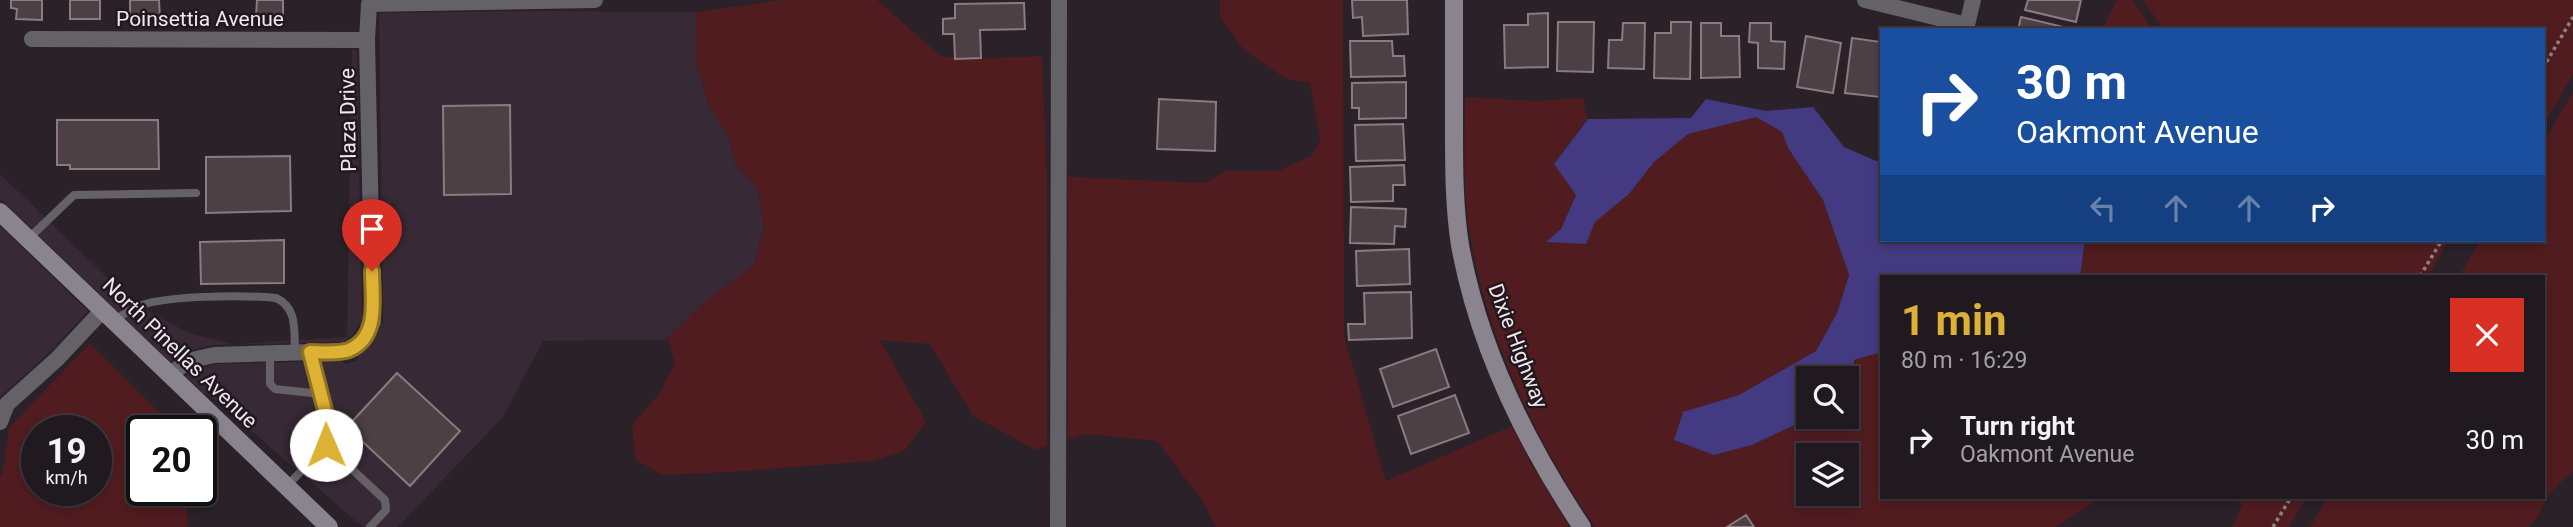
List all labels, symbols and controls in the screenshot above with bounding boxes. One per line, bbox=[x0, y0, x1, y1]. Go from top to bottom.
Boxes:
street label: Poinsettia Avenue bbox=[116, 7, 284, 31]
text: 30 m bbox=[2016, 54, 2127, 111]
icon: right bbox=[1901, 56, 1992, 147]
street label: Plaza Drive bbox=[335, 68, 361, 172]
text: Oakmont Avenue bbox=[2016, 113, 2259, 151]
icon: left bbox=[2084, 189, 2122, 227]
icon: ahead bbox=[2157, 189, 2195, 227]
icon: ahead bbox=[2230, 189, 2268, 227]
icon: right bbox=[2303, 189, 2341, 227]
pin bbox=[342, 199, 402, 271]
icon: arrive bbox=[353, 210, 391, 248]
street label: North Pinellas Avenue bbox=[98, 273, 262, 433]
street label: Dixie Highway bbox=[1483, 280, 1553, 412]
text: 1 min bbox=[1901, 296, 2007, 345]
button: close bbox=[2450, 298, 2524, 372]
text: 80 m · 16:29 bbox=[1901, 347, 2027, 374]
map controls bbox=[1796, 366, 1859, 506]
button: search bbox=[1796, 366, 1859, 429]
position arrow bbox=[289, 408, 363, 482]
text: Turn right bbox=[1960, 411, 2075, 441]
speed limit sign: 20 bbox=[126, 415, 217, 506]
icon: right bbox=[1901, 421, 1939, 459]
text: 30 m bbox=[2466, 425, 2524, 455]
text: 19 bbox=[46, 431, 87, 472]
text: Oakmont Avenue bbox=[1960, 441, 2134, 468]
button: layers bbox=[1796, 443, 1859, 506]
text: km/h bbox=[45, 467, 88, 488]

